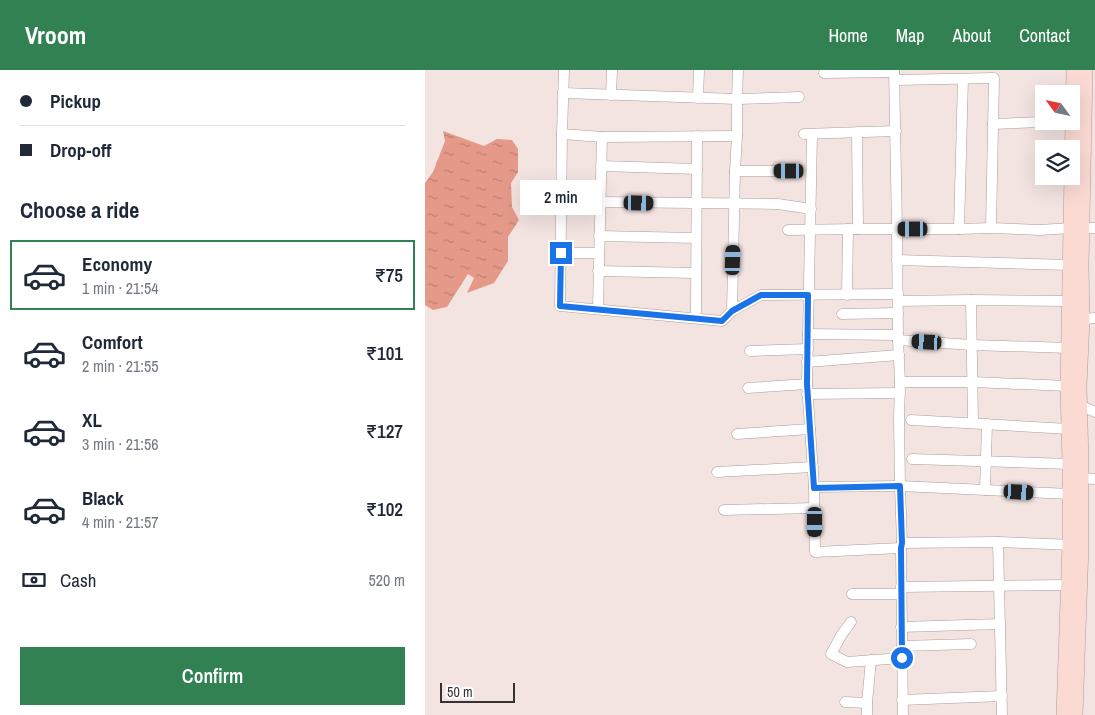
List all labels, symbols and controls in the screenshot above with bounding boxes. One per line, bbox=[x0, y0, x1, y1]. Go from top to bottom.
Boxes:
text: Vroom bbox=[25, 19, 86, 51]
text: Home bbox=[828, 23, 868, 48]
text: Map bbox=[896, 23, 925, 48]
text: About bbox=[953, 23, 991, 48]
text: Contact bbox=[1019, 23, 1070, 48]
north arrow bbox=[1035, 85, 1080, 130]
map controls bbox=[1035, 85, 1080, 185]
text: Pickup bbox=[50, 88, 101, 114]
text: Drop-off bbox=[50, 137, 111, 163]
button: layers bbox=[1035, 140, 1080, 185]
car bbox=[774, 164, 804, 179]
callout: 2 min bbox=[520, 180, 602, 216]
text: 2 min bbox=[544, 186, 578, 208]
text: Choose a ride bbox=[20, 195, 139, 225]
car bbox=[623, 195, 654, 211]
car bbox=[898, 222, 928, 237]
route end bbox=[550, 242, 572, 264]
car bbox=[724, 245, 741, 275]
text: Economy bbox=[82, 251, 152, 277]
icon: car bbox=[22, 253, 67, 298]
text: ₹75 bbox=[375, 262, 403, 288]
text: 1 min · 21:54 bbox=[82, 277, 159, 299]
text: Comfort bbox=[82, 329, 143, 355]
icon: car bbox=[22, 331, 67, 376]
car bbox=[911, 334, 942, 350]
text: ₹101 bbox=[366, 340, 403, 366]
text: 2 min · 21:55 bbox=[82, 355, 159, 377]
text: XL bbox=[82, 407, 102, 433]
icon: car bbox=[22, 409, 67, 454]
text: ₹127 bbox=[366, 418, 403, 444]
text: 3 min · 21:56 bbox=[82, 433, 159, 455]
car bbox=[1003, 484, 1034, 500]
text: Black bbox=[82, 485, 124, 511]
icon: car bbox=[22, 487, 67, 532]
text: ₹102 bbox=[366, 496, 403, 522]
car bbox=[807, 507, 822, 537]
text: 4 min · 21:57 bbox=[82, 511, 159, 533]
icon: cash bbox=[20, 566, 48, 594]
text: Cash bbox=[60, 567, 96, 593]
text: 520 m bbox=[369, 569, 405, 591]
button: Confirm bbox=[20, 647, 405, 705]
route start bbox=[891, 647, 913, 669]
scale bar bbox=[440, 680, 515, 703]
text: 50 m bbox=[447, 683, 473, 701]

